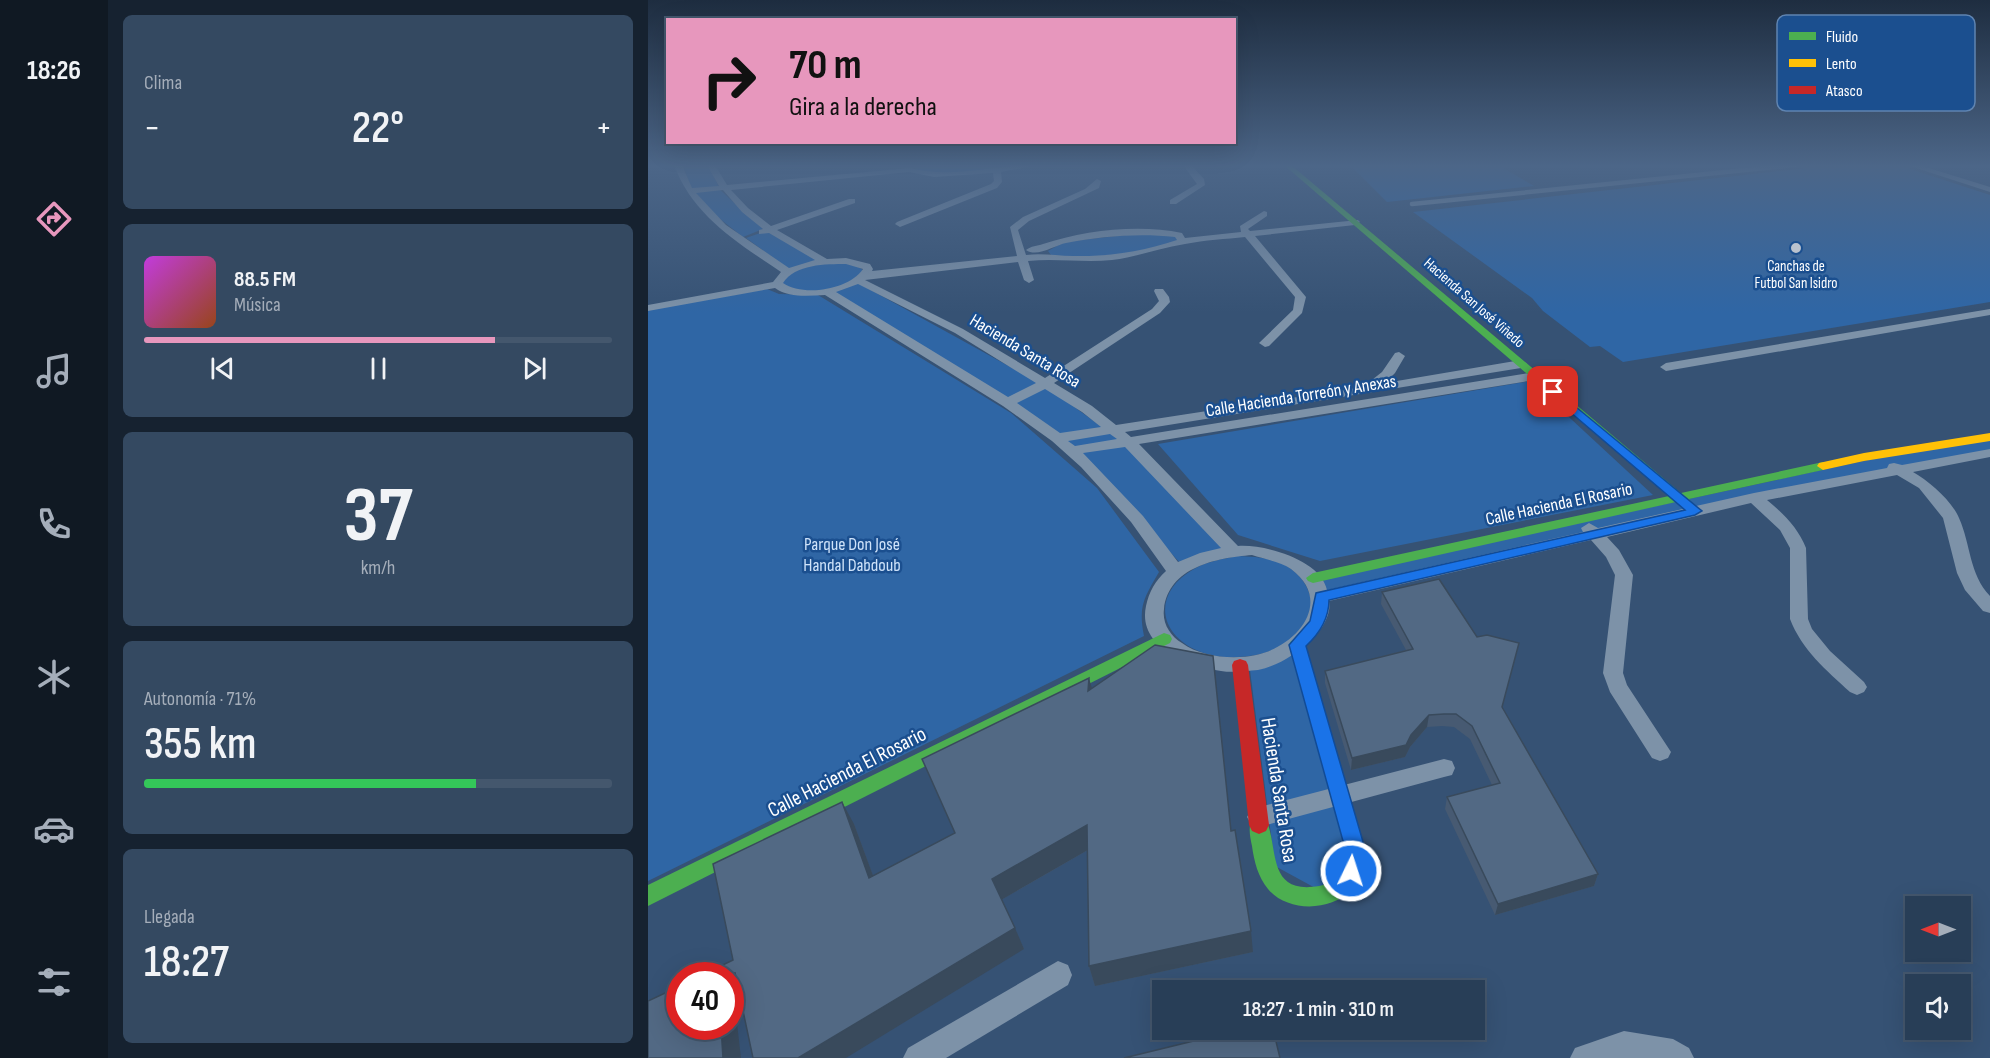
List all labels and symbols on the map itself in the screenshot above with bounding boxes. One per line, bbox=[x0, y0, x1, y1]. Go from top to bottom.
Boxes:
legend bbox=[1777, 15, 1975, 111]
text: Fluido bbox=[1826, 28, 1858, 47]
text: Lento bbox=[1826, 55, 1857, 74]
text: Atasco bbox=[1825, 82, 1863, 101]
marker: Canchas de Futbol San Isidro bbox=[1789, 241, 1803, 255]
street label: Hacienda San José Viñedo bbox=[1420, 254, 1528, 352]
place label: Canchas de Futbol San Isidro bbox=[1755, 257, 1837, 293]
street label: Hacienda Santa Rosa bbox=[966, 310, 1084, 392]
pin bbox=[1527, 366, 1578, 417]
street label: Calle Hacienda Torreón y Anexas bbox=[1204, 371, 1398, 421]
street label: Calle Hacienda El Rosario bbox=[1484, 478, 1634, 530]
park label: Parque Don José Handal Dabdoub bbox=[803, 534, 901, 576]
street label: Hacienda Santa Rosa bbox=[1255, 716, 1303, 864]
street label: Calle Hacienda El Rosario bbox=[764, 721, 930, 823]
position arrow bbox=[1319, 839, 1383, 903]
north arrow bbox=[1905, 896, 1971, 962]
speed limit sign: 40 bbox=[666, 962, 744, 1040]

